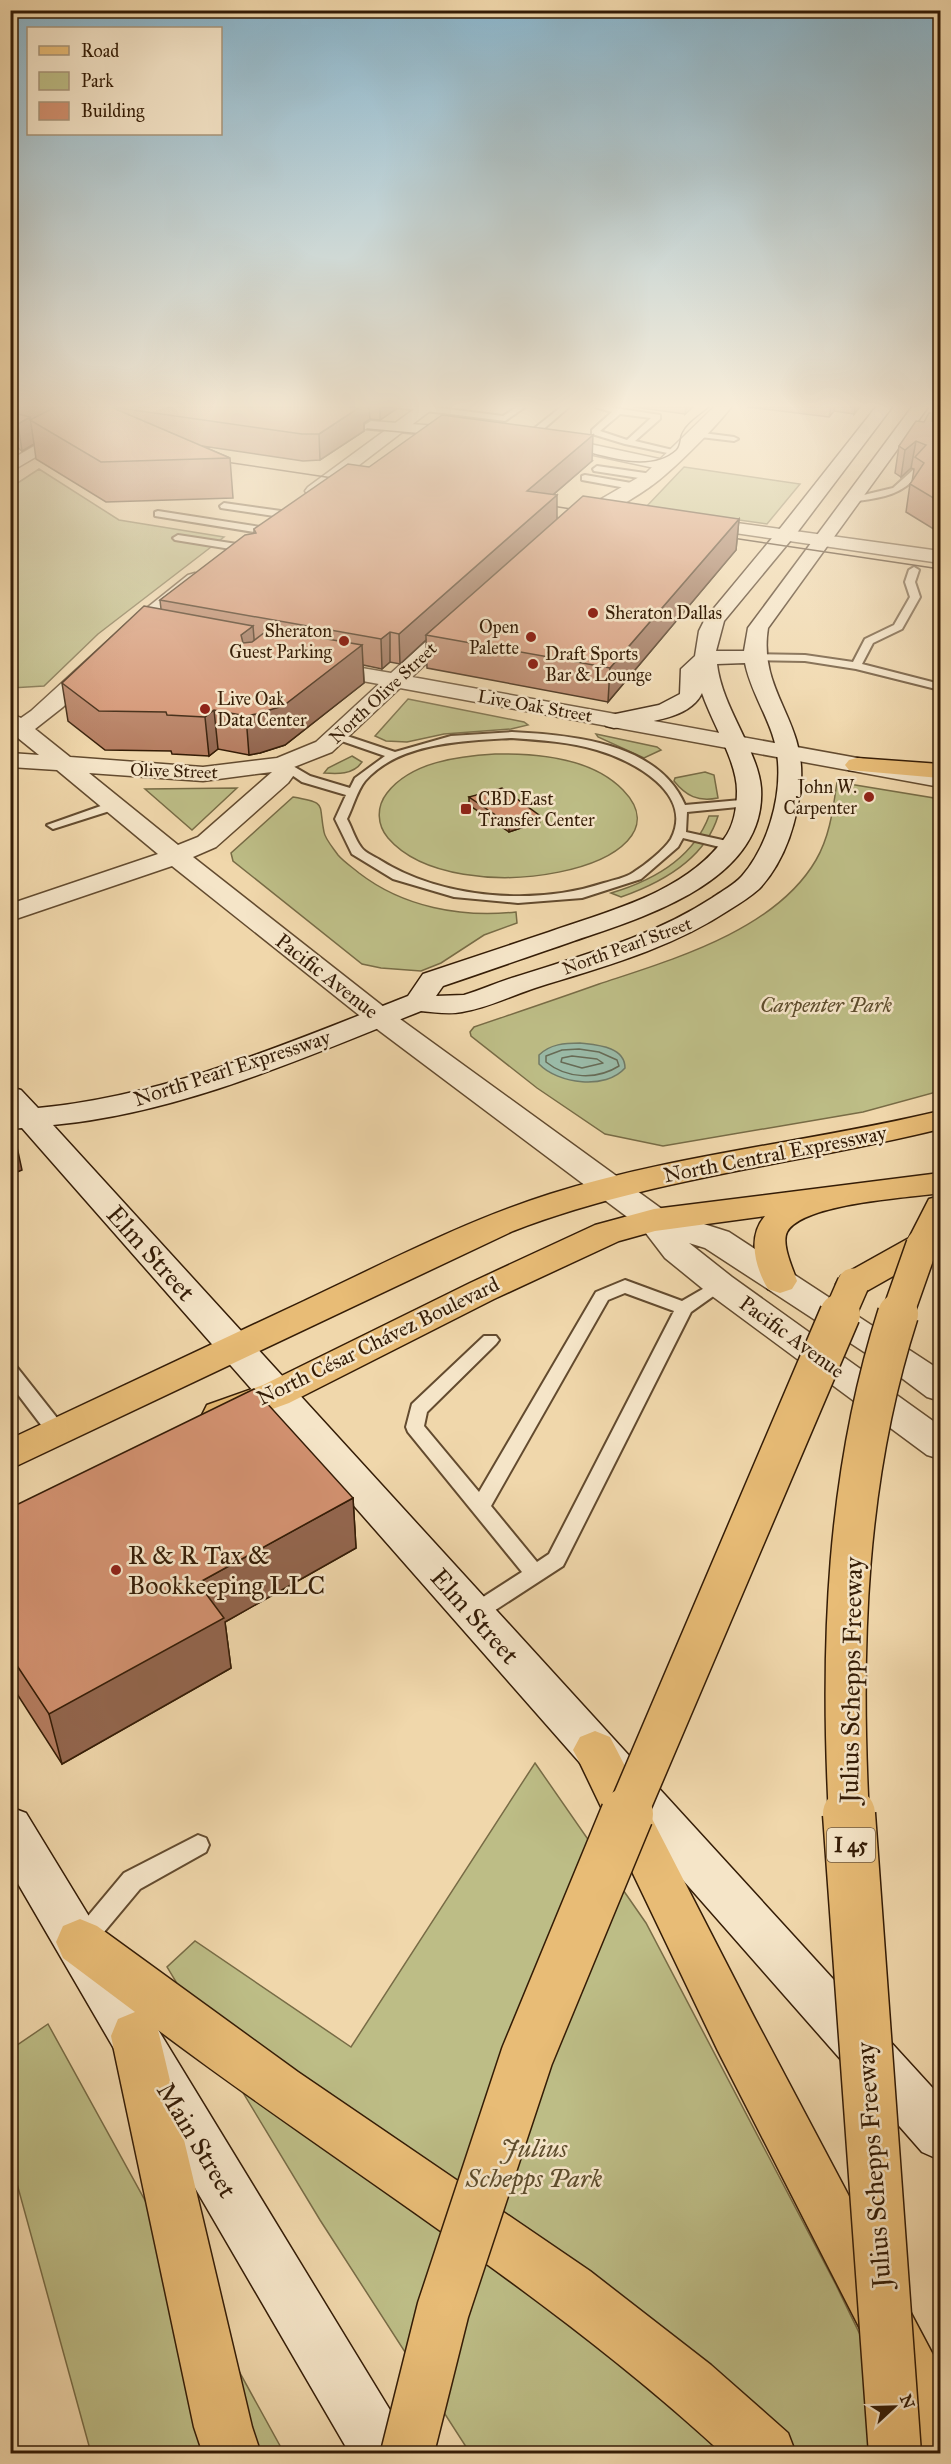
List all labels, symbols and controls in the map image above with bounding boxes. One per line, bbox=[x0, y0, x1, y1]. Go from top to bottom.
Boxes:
legend bbox=[27, 27, 222, 135]
text: Road bbox=[81, 40, 119, 62]
text: Park bbox=[81, 70, 114, 92]
text: Building bbox=[81, 100, 145, 123]
place label: Sheraton Dallas bbox=[605, 602, 722, 624]
marker: Sheraton Dallas bbox=[586, 606, 600, 620]
place label: Open Palette bbox=[469, 616, 519, 659]
place label: Sheraton Guest Parking bbox=[229, 620, 333, 664]
marker: Open Palette bbox=[524, 630, 538, 644]
marker: Sheraton Guest Parking bbox=[337, 634, 351, 648]
street label: North Olive Street bbox=[325, 637, 442, 748]
place label: Draft Sports Bar & Lounge bbox=[545, 643, 652, 687]
marker: Draft Sports Bar & Lounge bbox=[526, 657, 540, 671]
street label: Live Oak Street bbox=[476, 685, 595, 727]
place label: Live Oak Data Center bbox=[217, 688, 307, 731]
marker: Live Oak Data Center bbox=[198, 702, 212, 716]
street label: Olive Street bbox=[130, 758, 219, 784]
place label: John W. Carpenter bbox=[784, 776, 857, 819]
place label: CBD East Transfer Center bbox=[478, 788, 595, 831]
marker: John W. Carpenter bbox=[862, 790, 876, 804]
marker: CBD East Transfer Center bbox=[459, 802, 473, 816]
street label: North Pearl Street bbox=[559, 912, 695, 980]
street label: Pacific Avenue bbox=[270, 928, 384, 1024]
park label: Carpenter Park bbox=[760, 992, 893, 1018]
street label: North Pearl Expressway bbox=[130, 1024, 335, 1112]
street label: North Central Expressway bbox=[661, 1119, 890, 1188]
street label: Elm Street bbox=[100, 1199, 202, 1307]
street label: North César Chávez Boulevard bbox=[253, 1271, 504, 1411]
street label: Pacific Avenue bbox=[734, 1290, 850, 1384]
place label: R & R Tax & Bookkeeping LLC bbox=[128, 1539, 325, 1601]
street label: Julius Schepps Freeway bbox=[833, 1556, 869, 1806]
street label: Elm Street bbox=[424, 1562, 526, 1670]
marker: R & R Tax & Bookkeeping LLC bbox=[109, 1563, 123, 1577]
road number: I 45 bbox=[827, 1828, 875, 1862]
street label: Julius Schepps Freeway bbox=[848, 2040, 898, 2292]
street label: Main Street bbox=[150, 2076, 244, 2204]
park label: Julius Schepps Park bbox=[465, 2132, 603, 2195]
north arrow bbox=[864, 2377, 924, 2437]
text: N bbox=[896, 2392, 919, 2412]

